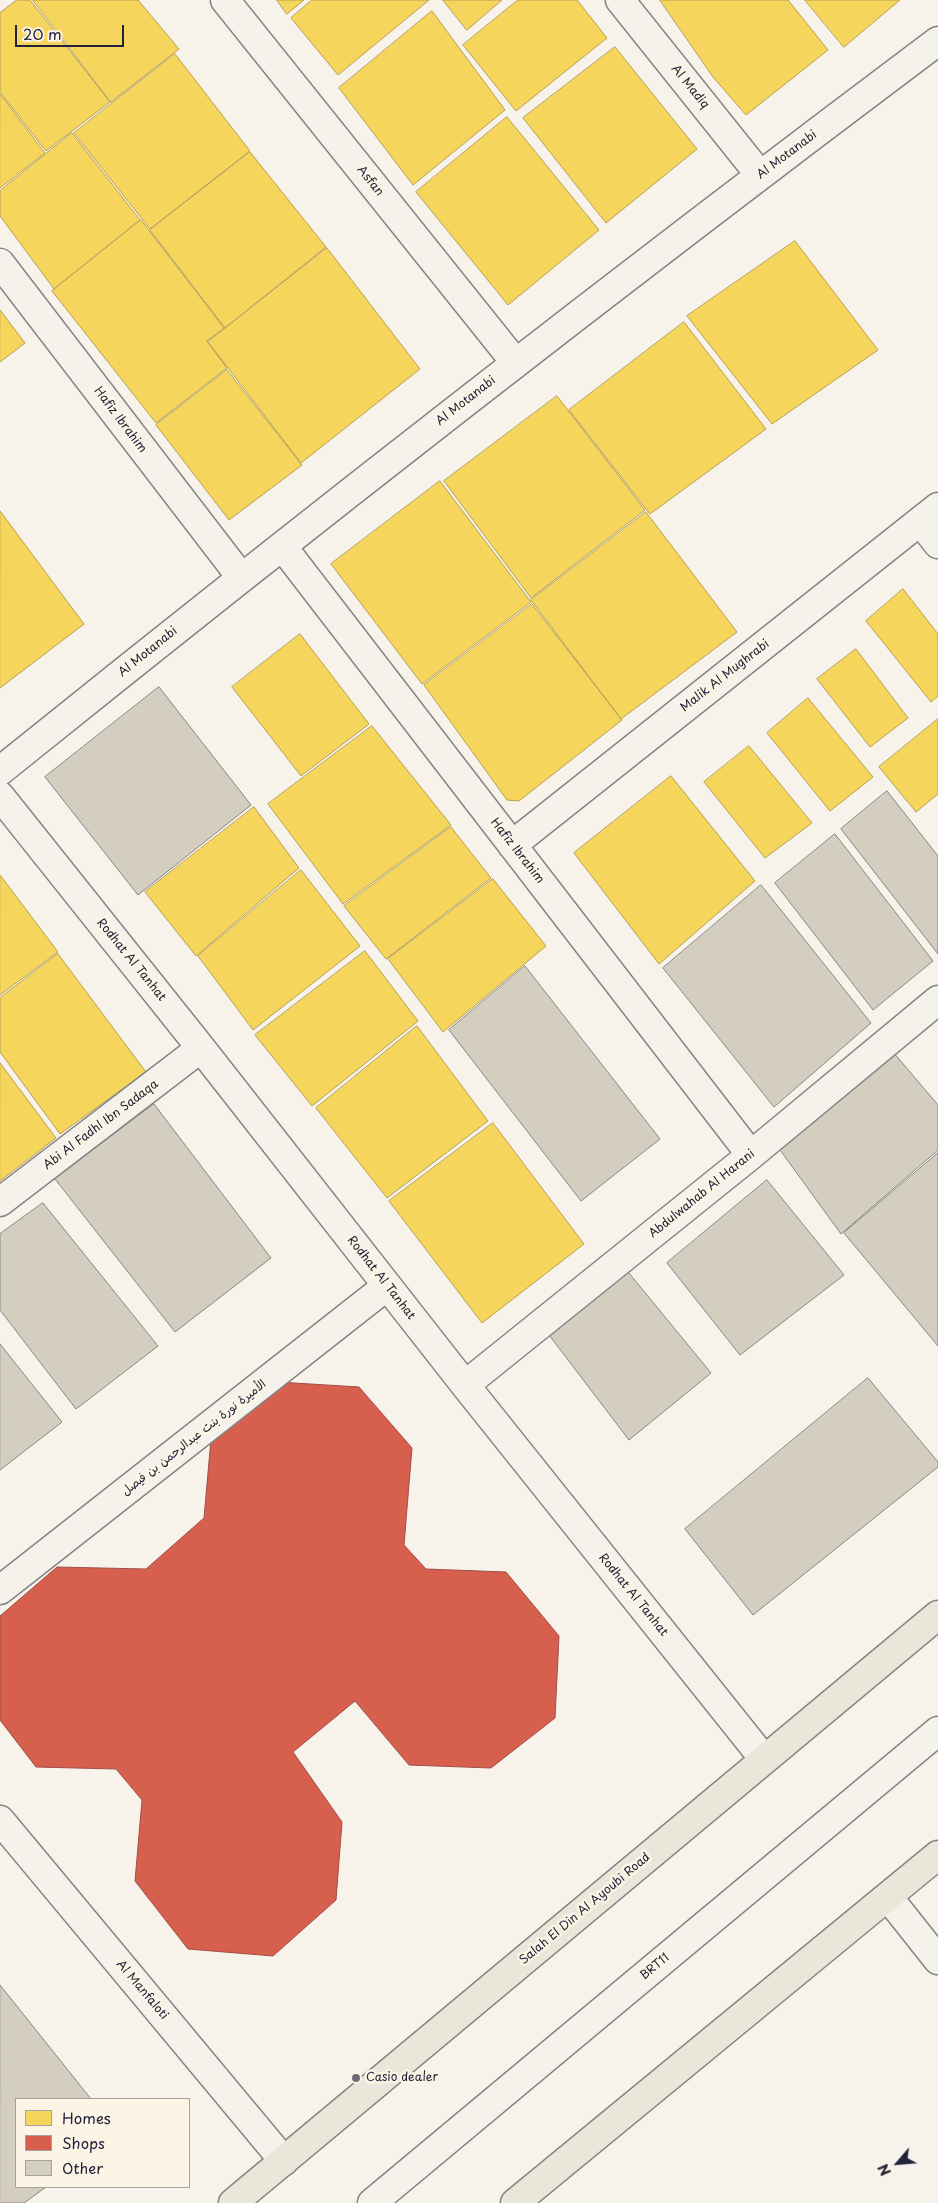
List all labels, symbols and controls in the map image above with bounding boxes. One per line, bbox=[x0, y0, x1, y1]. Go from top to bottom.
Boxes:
scale bar bbox=[18, 15, 126, 47]
text: 20 m bbox=[23, 22, 62, 45]
street label: Al Madiq bbox=[668, 62, 712, 112]
street label: Al Motanabi bbox=[754, 128, 820, 182]
street label: Asfan bbox=[354, 163, 386, 199]
street label: Al Motanabi bbox=[433, 373, 499, 429]
street label: Hafiz Ibrahim bbox=[91, 384, 149, 456]
street label: Al Motanabi bbox=[116, 624, 180, 680]
street label: Malik Al Mughrabi bbox=[678, 637, 772, 715]
street label: Hafiz Ibrahim bbox=[487, 815, 547, 887]
street label: Rodhat Al Tanhat bbox=[93, 916, 169, 1004]
street label: Abi Al Fadhl Ibn Sadaqa bbox=[41, 1077, 161, 1173]
street label: Abdulwahab Al Harani bbox=[646, 1147, 758, 1241]
street label: Rodhat Al Tanhat bbox=[344, 1233, 418, 1323]
street label: الأميرة نورة بنت عبدالرحمن بن فيصل bbox=[119, 1377, 269, 1499]
street label: Rodhat Al Tanhat bbox=[595, 1551, 671, 1639]
street label: Salah El Din Al Ayoubi Road bbox=[517, 1850, 653, 1968]
street label: BRT11 bbox=[638, 1951, 672, 1983]
street label: Al Manfaloti bbox=[113, 1957, 171, 2023]
place label: Casio dealer bbox=[366, 2071, 438, 2085]
marker: Casio dealer bbox=[350, 2072, 362, 2084]
legend bbox=[15, 2098, 190, 2188]
text: Homes bbox=[62, 2106, 111, 2129]
text: Shops bbox=[62, 2131, 105, 2154]
north arrow bbox=[873, 2138, 923, 2188]
text: Other bbox=[62, 2156, 103, 2179]
text: N bbox=[872, 2160, 896, 2180]

